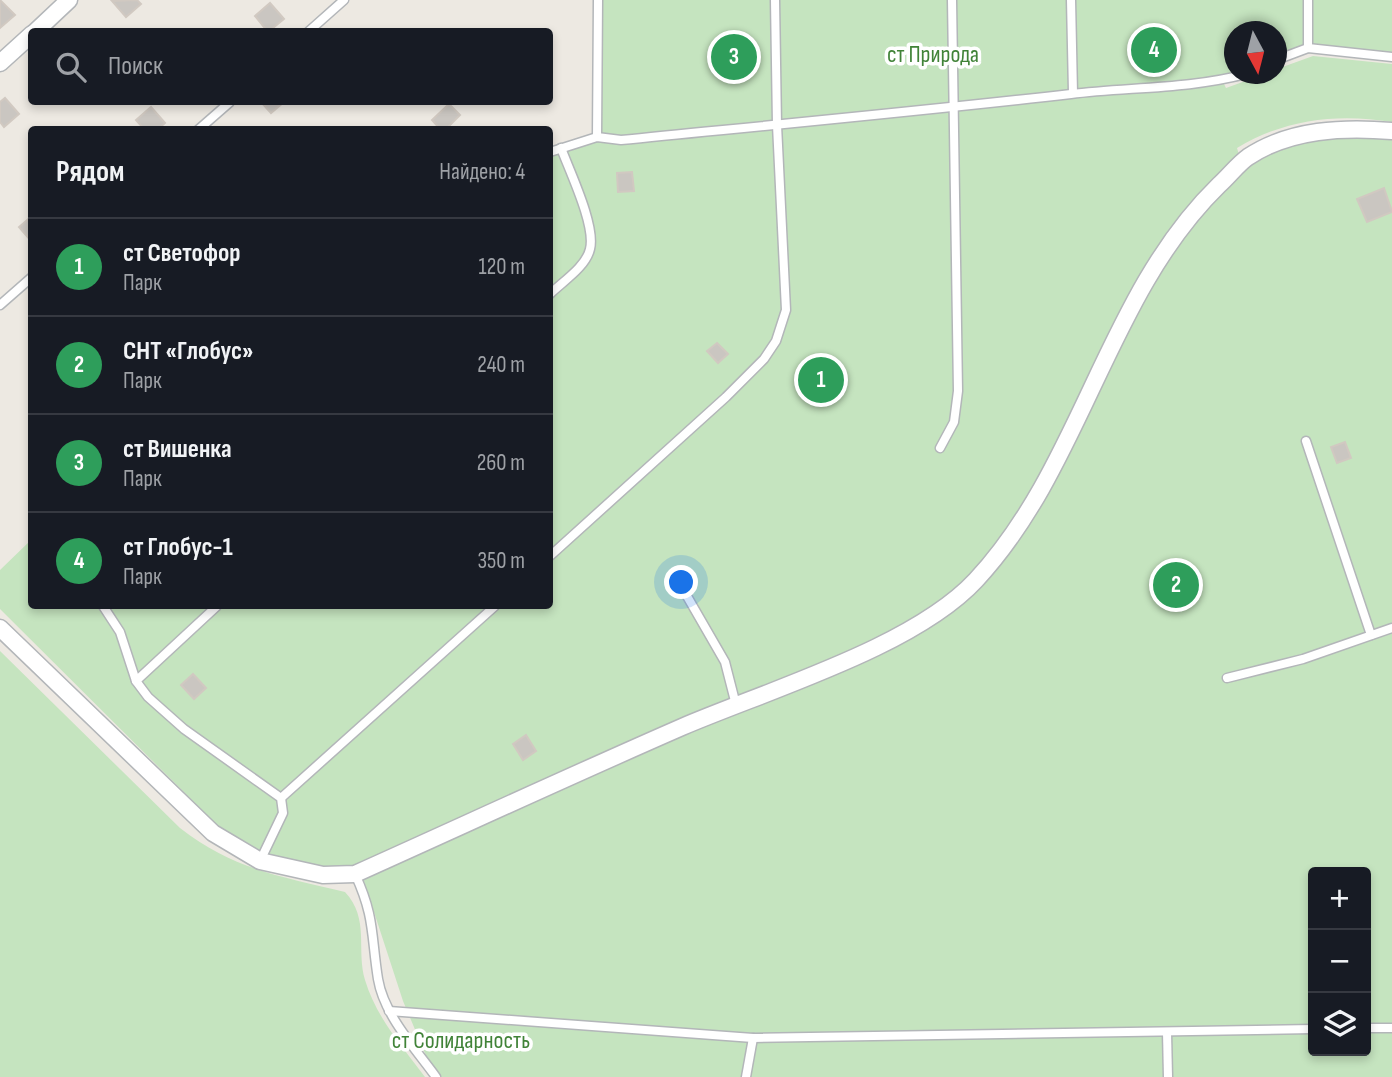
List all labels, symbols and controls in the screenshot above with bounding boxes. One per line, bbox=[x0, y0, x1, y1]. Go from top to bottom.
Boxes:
north arrow bbox=[1224, 21, 1287, 84]
pin: 4 bbox=[1131, 24, 1177, 76]
search box bbox=[28, 28, 553, 105]
pin: 3 bbox=[711, 31, 757, 83]
park label: ст Природа bbox=[887, 40, 979, 69]
icon: search bbox=[52, 48, 90, 86]
text: Поиск bbox=[108, 51, 163, 82]
text: Рядом bbox=[56, 154, 124, 190]
text: Найдено: 4 bbox=[439, 158, 525, 186]
text: ст Светофор bbox=[123, 238, 241, 269]
text: 1 bbox=[74, 253, 84, 281]
text: 120 m bbox=[479, 253, 525, 281]
text: Парк bbox=[123, 269, 162, 297]
text: СНТ «Глобус» bbox=[123, 336, 253, 367]
text: 2 bbox=[74, 351, 84, 379]
text: 240 m bbox=[477, 351, 525, 379]
pin: 1 bbox=[798, 354, 844, 406]
text: Парк bbox=[123, 367, 162, 395]
text: ст Вишенка bbox=[123, 434, 232, 465]
text: 3 bbox=[74, 449, 84, 477]
text: 260 m bbox=[477, 449, 525, 477]
text: Парк bbox=[123, 465, 162, 493]
text: ст Глобус-1 bbox=[123, 532, 233, 563]
text: 4 bbox=[74, 547, 84, 575]
text: 350 m bbox=[477, 547, 525, 575]
pin: 2 bbox=[1153, 559, 1199, 611]
text: Парк bbox=[123, 563, 162, 591]
your location bbox=[664, 565, 698, 599]
map controls bbox=[1308, 867, 1371, 1056]
button: + bbox=[1308, 867, 1371, 930]
button: − bbox=[1308, 930, 1371, 993]
button: layers bbox=[1308, 993, 1371, 1056]
park label: ст Солидарность bbox=[392, 1026, 530, 1055]

